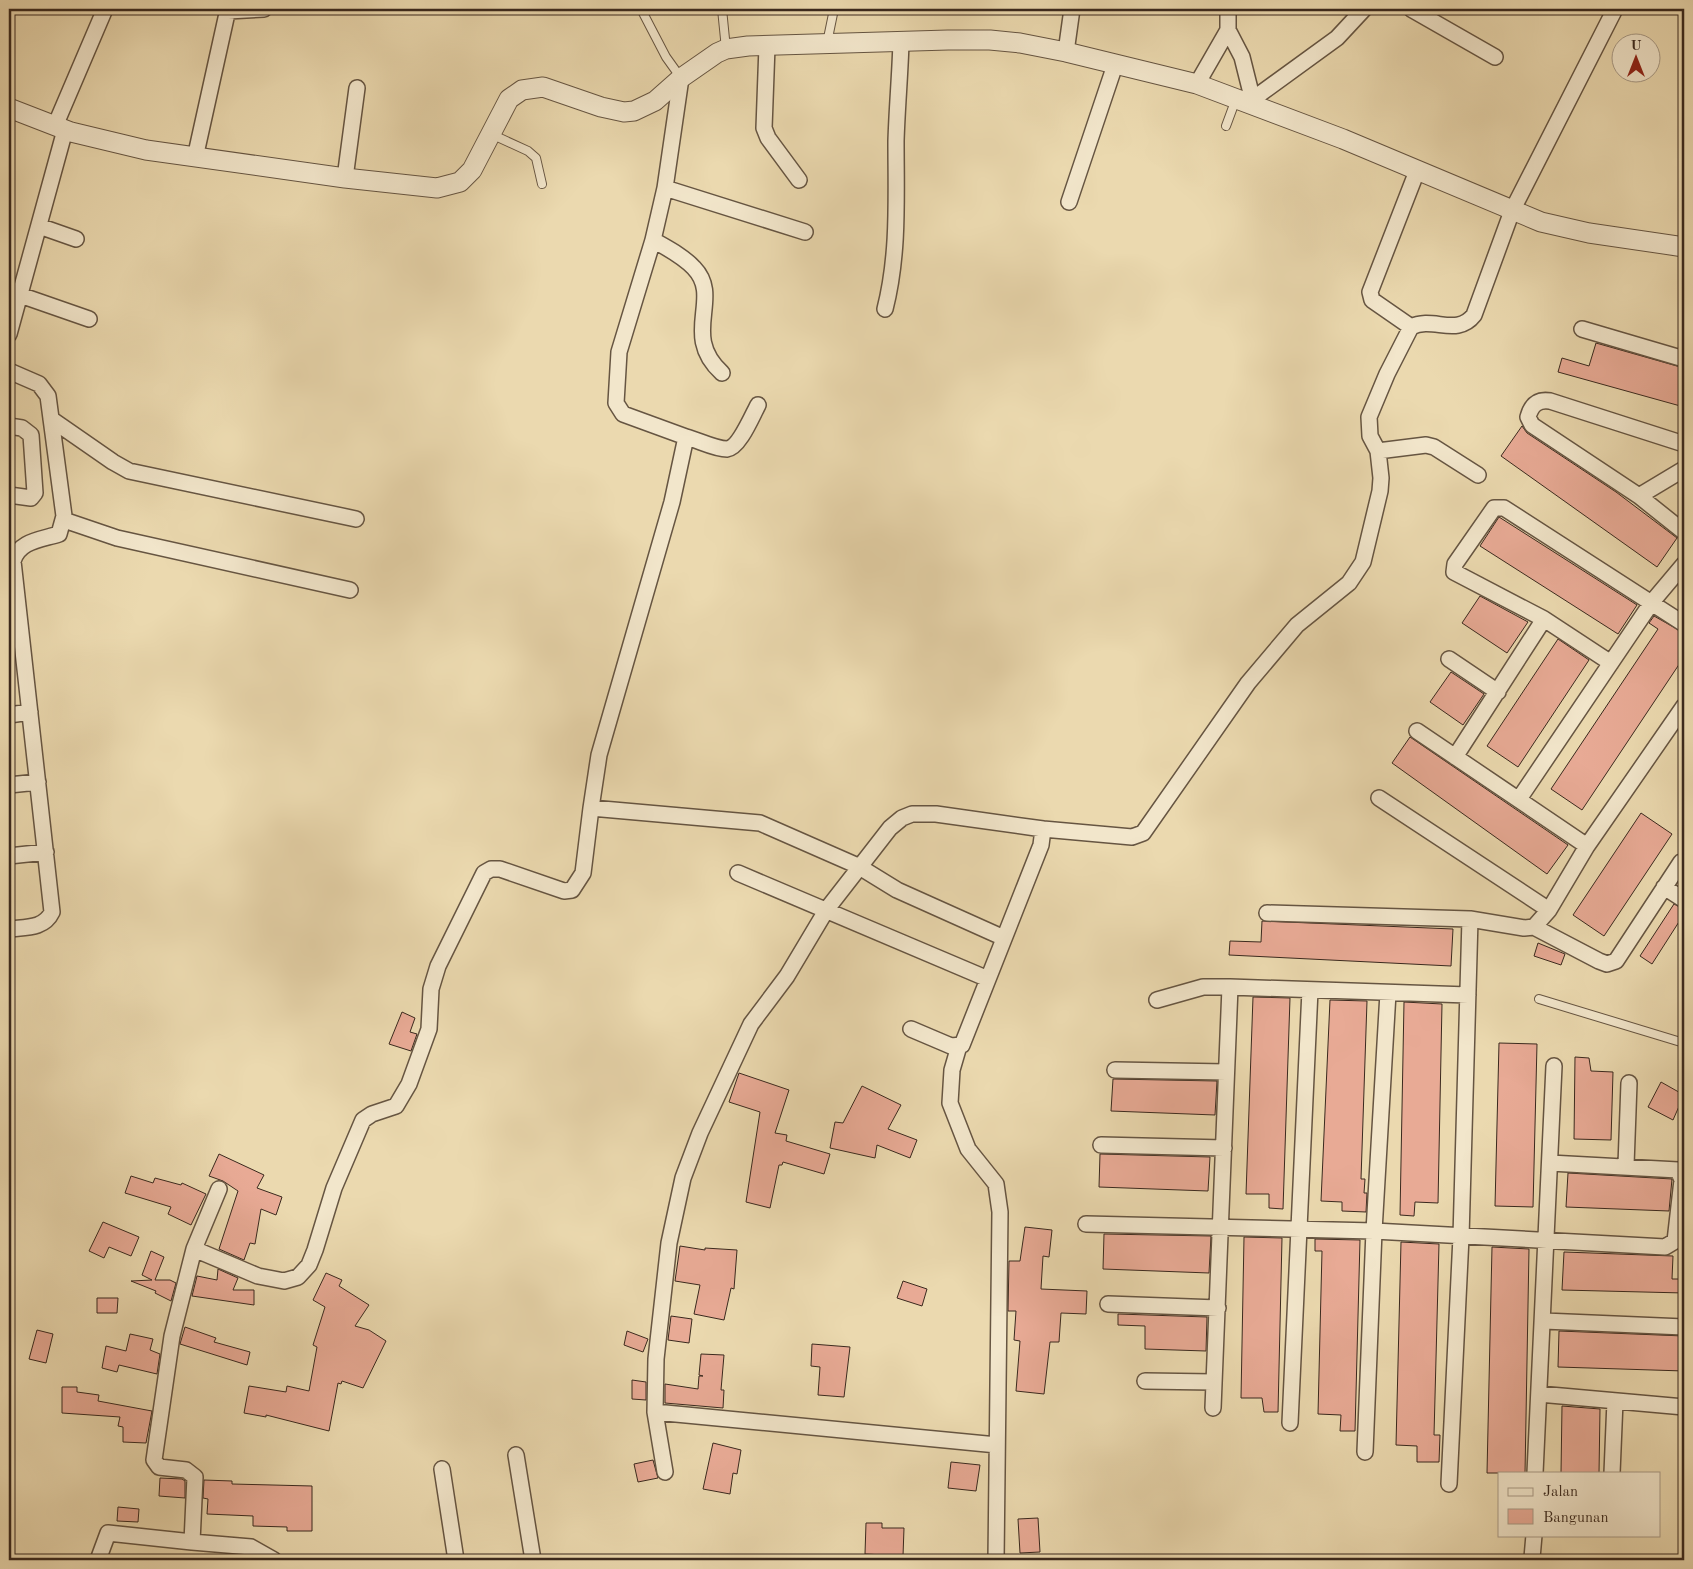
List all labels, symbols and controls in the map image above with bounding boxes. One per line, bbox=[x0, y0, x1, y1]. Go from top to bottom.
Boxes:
north arrow bbox=[1610, 32, 1660, 82]
text: U bbox=[1630, 39, 1642, 53]
legend bbox=[1498, 1472, 1660, 1536]
text: Jalan bbox=[1543, 1485, 1578, 1500]
text: Bangunan bbox=[1543, 1511, 1609, 1526]

